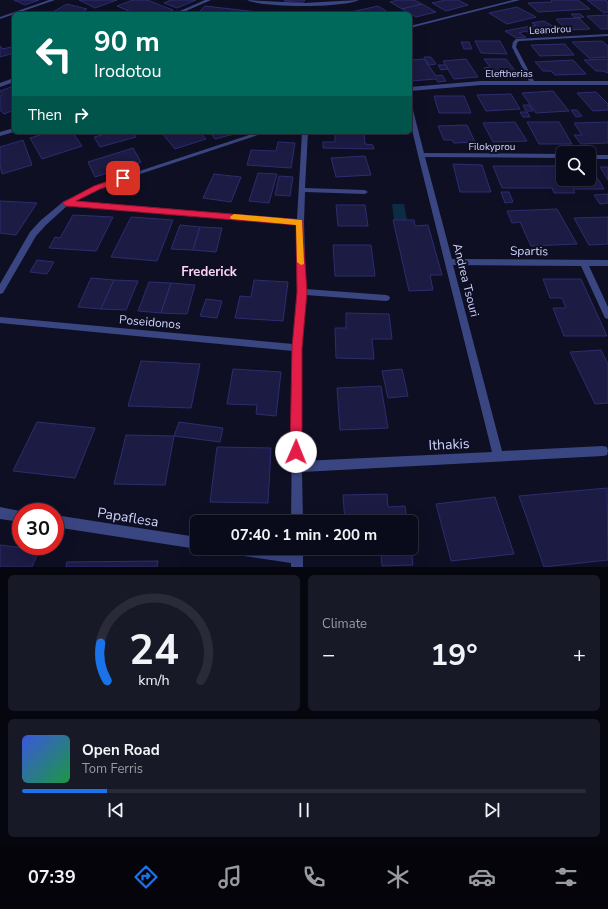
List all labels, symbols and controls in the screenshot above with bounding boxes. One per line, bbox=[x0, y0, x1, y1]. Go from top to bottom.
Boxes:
street label: Leandrou bbox=[529, 22, 571, 38]
text: 90 m bbox=[94, 23, 160, 61]
icon: left bbox=[28, 28, 80, 80]
text: Irodotou bbox=[94, 59, 162, 83]
street label: Eleftherias bbox=[485, 67, 533, 81]
icon: right bbox=[70, 104, 92, 126]
text: Then bbox=[28, 105, 62, 125]
street label: Filokyprou bbox=[469, 140, 515, 154]
map controls bbox=[556, 146, 596, 186]
button: search bbox=[556, 146, 596, 186]
pin bbox=[106, 161, 140, 195]
icon: arrive bbox=[112, 167, 134, 189]
street label: Andrea Tsouri bbox=[449, 242, 483, 318]
street label: Spartis bbox=[510, 243, 548, 259]
district label: Frederick bbox=[181, 263, 238, 281]
street label: Poseidonos bbox=[118, 311, 182, 333]
position arrow bbox=[275, 431, 317, 473]
street label: Ithakis bbox=[428, 434, 470, 455]
speed limit sign: 30 bbox=[12, 503, 64, 555]
street label: Papaflesa bbox=[96, 503, 160, 532]
text: 07:40 · 1 min · 200 m bbox=[231, 525, 377, 545]
text: Climate bbox=[322, 615, 367, 633]
text: 24 bbox=[129, 622, 179, 679]
text: 19° bbox=[430, 635, 478, 676]
text: − bbox=[322, 640, 335, 670]
text: + bbox=[573, 640, 586, 670]
text: km/h bbox=[138, 671, 170, 690]
text: Open Road bbox=[82, 740, 160, 760]
text: Tom Ferris bbox=[82, 760, 143, 778]
icon: previous bbox=[105, 799, 127, 821]
icon: pause bbox=[293, 799, 315, 821]
icon: next bbox=[481, 799, 503, 821]
icon: directions bbox=[132, 863, 160, 891]
icon: music bbox=[216, 863, 244, 891]
icon: phone bbox=[300, 863, 328, 891]
icon: climate bbox=[384, 863, 412, 891]
icon: car bbox=[468, 863, 496, 891]
icon: filters bbox=[552, 863, 580, 891]
text: 07:39 bbox=[28, 865, 76, 889]

